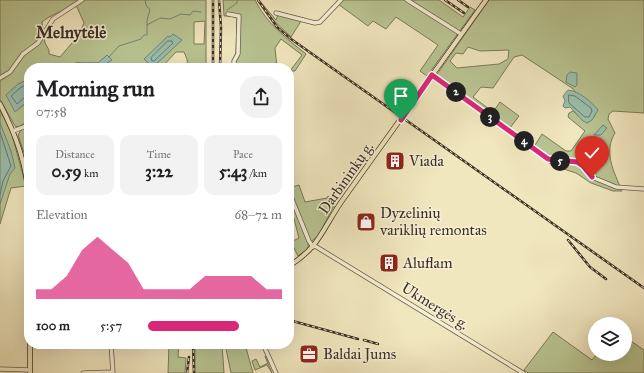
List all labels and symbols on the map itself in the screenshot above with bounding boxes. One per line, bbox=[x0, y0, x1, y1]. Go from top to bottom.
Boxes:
district label: Melnytėlė bbox=[36, 22, 106, 43]
pin bbox=[384, 79, 418, 120]
pin: 2 bbox=[446, 82, 466, 102]
pin: 3 bbox=[480, 107, 500, 127]
pin: 4 bbox=[514, 131, 534, 151]
pin bbox=[575, 136, 609, 177]
street label: Darbininkų g. bbox=[315, 139, 377, 217]
building icon: Viada bbox=[384, 150, 406, 172]
pin: 5 bbox=[550, 151, 570, 171]
place label: Viada bbox=[408, 152, 444, 170]
place label: Dyzelinių variklių remontas bbox=[379, 204, 487, 239]
shop icon: Dyzelinių variklių remontas bbox=[355, 211, 377, 233]
building icon: Aluflam bbox=[378, 252, 400, 274]
place label: Aluflam bbox=[402, 254, 453, 272]
street label: Ukmergės g. bbox=[398, 278, 472, 334]
office icon: Baldai Jums bbox=[298, 343, 320, 365]
place label: Baldai Jums bbox=[323, 345, 396, 364]

